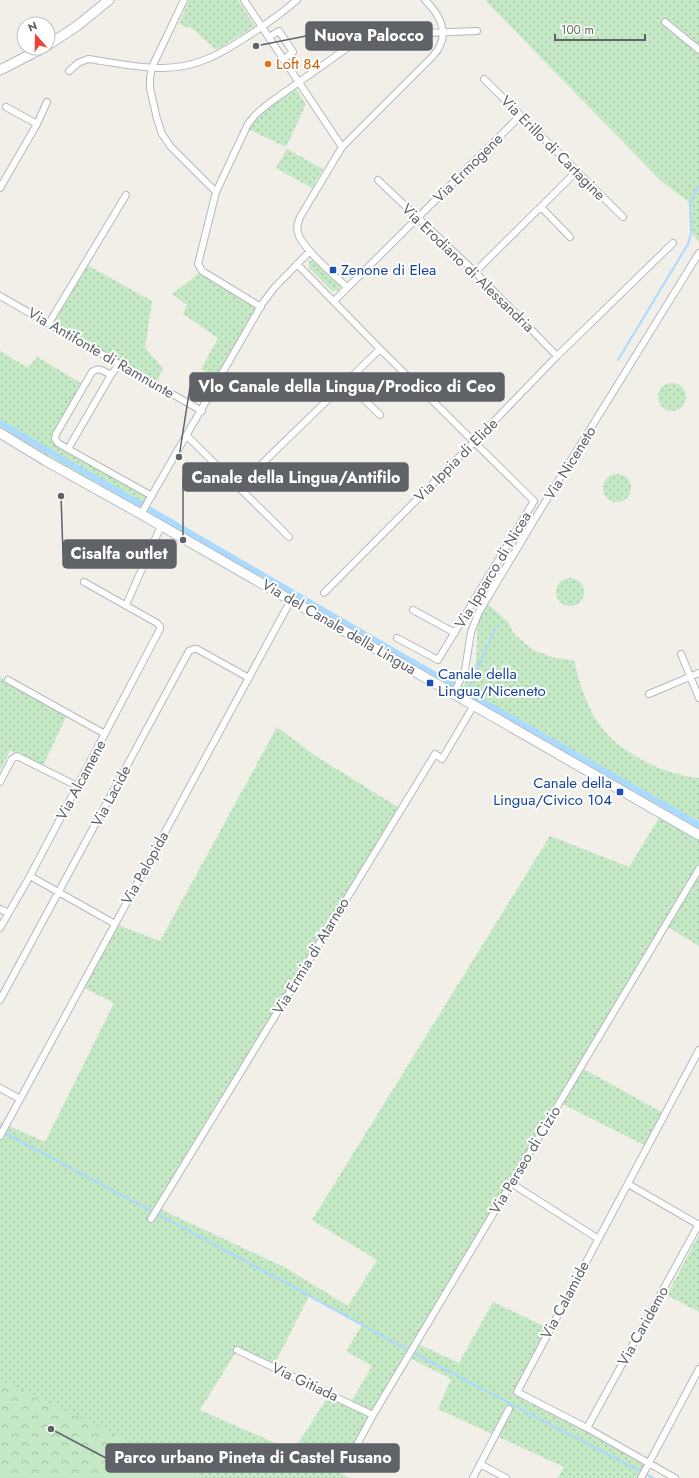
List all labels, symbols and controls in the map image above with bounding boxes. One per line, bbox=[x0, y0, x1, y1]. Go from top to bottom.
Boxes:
north arrow bbox=[16, 16, 56, 56]
scale bar bbox=[555, 16, 645, 42]
text: N bbox=[26, 18, 39, 36]
text: 100 m bbox=[561, 21, 594, 39]
callout: Nuova Palocco bbox=[306, 22, 432, 50]
text: Nuova Palocco bbox=[314, 24, 424, 47]
place label: Loft 84 bbox=[276, 53, 321, 75]
marker: Loft 84 bbox=[263, 59, 273, 69]
street label: Via Erillo di Cartagine bbox=[495, 90, 611, 206]
street label: Via Ermogene bbox=[428, 128, 508, 208]
street label: Via Erodiano di Alessandria bbox=[397, 199, 539, 337]
place label: Zenone di Elea bbox=[341, 259, 436, 281]
marker: Zenone di Elea bbox=[328, 265, 338, 275]
street label: Via Antifonte di Ramnunte bbox=[24, 302, 179, 404]
callout: Vlo Canale della Lingua/Prodico di Ceo bbox=[190, 373, 504, 401]
text: Vlo Canale della Lingua/Prodico di Ceo bbox=[197, 375, 496, 398]
street label: Via Ippia di Elide bbox=[409, 413, 503, 507]
street label: Via Niceneto bbox=[539, 422, 601, 504]
callout: Canale della Lingua/Antifilo bbox=[183, 463, 408, 491]
text: Canale della Lingua/Antifilo bbox=[192, 466, 400, 489]
street label: Via Ipparco di Nicea bbox=[449, 507, 537, 633]
callout: Cisalfa outlet bbox=[63, 540, 176, 568]
text: Cisalfa outlet bbox=[70, 542, 168, 565]
street label: Via del Canale della Lingua bbox=[258, 574, 420, 680]
place label: Canale della Lingua/Niceneto bbox=[438, 663, 546, 702]
marker: Canale della Lingua/Niceneto bbox=[425, 678, 435, 688]
street label: Via Alcamene bbox=[51, 736, 112, 824]
street label: Via Lacide bbox=[86, 761, 137, 831]
place label: Canale della Lingua/Civico 104 bbox=[493, 772, 612, 811]
marker: Canale della Lingua/Civico 104 bbox=[615, 787, 625, 797]
street label: Via Pelopida bbox=[116, 827, 174, 909]
street label: Via Ermia di Atarneo bbox=[267, 893, 355, 1019]
street label: Via Perseo di Cizio bbox=[484, 1102, 566, 1218]
street label: Via Calamide bbox=[535, 1257, 595, 1343]
street label: Via Caridemo bbox=[612, 1282, 674, 1370]
street label: Via Gitiada bbox=[268, 1357, 342, 1407]
callout: Parco urbano Pineta di Castel Fusano bbox=[106, 1444, 399, 1472]
text: Parco urbano Pineta di Castel Fusano bbox=[114, 1446, 392, 1469]

